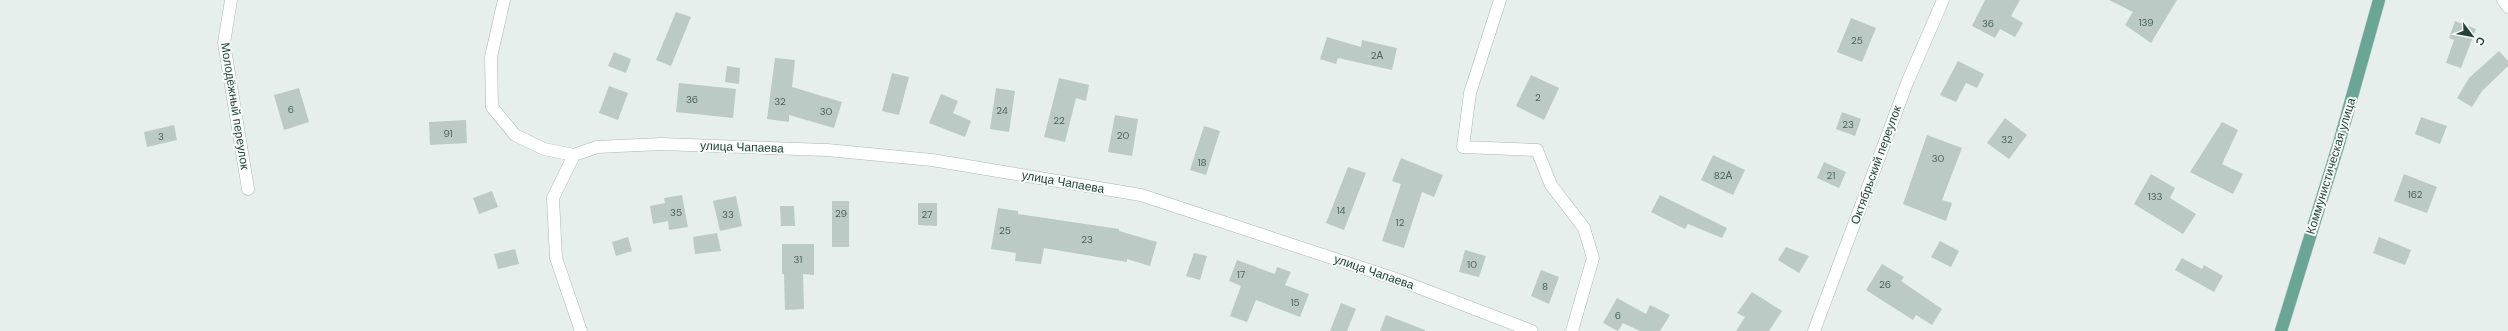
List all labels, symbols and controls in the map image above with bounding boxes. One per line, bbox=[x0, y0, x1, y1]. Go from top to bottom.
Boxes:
house number: 139 bbox=[2138, 16, 2154, 29]
north arrow bbox=[2452, 16, 2492, 56]
house number: 36 bbox=[1982, 17, 1994, 30]
house number: 25 bbox=[1851, 34, 1863, 47]
text: С bbox=[2472, 34, 2489, 48]
street label: Молодёжный переулок bbox=[217, 41, 253, 171]
house number: 2А bbox=[1371, 49, 1384, 62]
house number: 2 bbox=[1535, 91, 1541, 104]
house number: 36 bbox=[686, 93, 698, 106]
house number: 32 bbox=[774, 95, 786, 108]
street label: Коммунистическая улица bbox=[2303, 96, 2359, 236]
house number: 6 bbox=[288, 103, 294, 116]
street label: Октябрьский переулок bbox=[1847, 103, 1905, 227]
house number: 24 bbox=[996, 104, 1008, 117]
house number: 30 bbox=[820, 105, 833, 118]
house number: 22 bbox=[1053, 114, 1065, 127]
house number: 23 bbox=[1842, 118, 1854, 131]
house number: 91 bbox=[443, 127, 453, 140]
house number: 20 bbox=[1117, 129, 1129, 142]
house number: 3 bbox=[158, 130, 164, 143]
house number: 32 bbox=[2001, 133, 2013, 146]
street label: улица Чапаева bbox=[700, 138, 784, 156]
house number: 30 bbox=[1932, 152, 1945, 165]
house number: 18 bbox=[1197, 156, 1207, 169]
street label: улица Чапаева bbox=[1020, 167, 1106, 197]
house number: 82А bbox=[1714, 169, 1732, 182]
house number: 21 bbox=[1827, 169, 1835, 182]
house number: 162 bbox=[2408, 188, 2423, 201]
house number: 133 bbox=[2148, 190, 2163, 203]
house number: 14 bbox=[1336, 204, 1346, 217]
house number: 35 bbox=[670, 206, 682, 219]
house number: 29 bbox=[835, 207, 847, 220]
house number: 33 bbox=[722, 208, 734, 221]
house number: 27 bbox=[922, 208, 932, 221]
house number: 12 bbox=[1396, 216, 1405, 229]
house number: 25 bbox=[999, 224, 1011, 237]
house number: 23 bbox=[1081, 233, 1093, 246]
street label: улица Чапаева bbox=[1332, 251, 1416, 293]
house number: 31 bbox=[794, 253, 802, 266]
house number: 10 bbox=[1467, 258, 1477, 271]
house number: 17 bbox=[1237, 268, 1245, 281]
house number: 26 bbox=[1879, 278, 1891, 291]
house number: 8 bbox=[1542, 280, 1548, 293]
house number: 15 bbox=[1290, 296, 1300, 309]
house number: 6 bbox=[1615, 309, 1621, 322]

